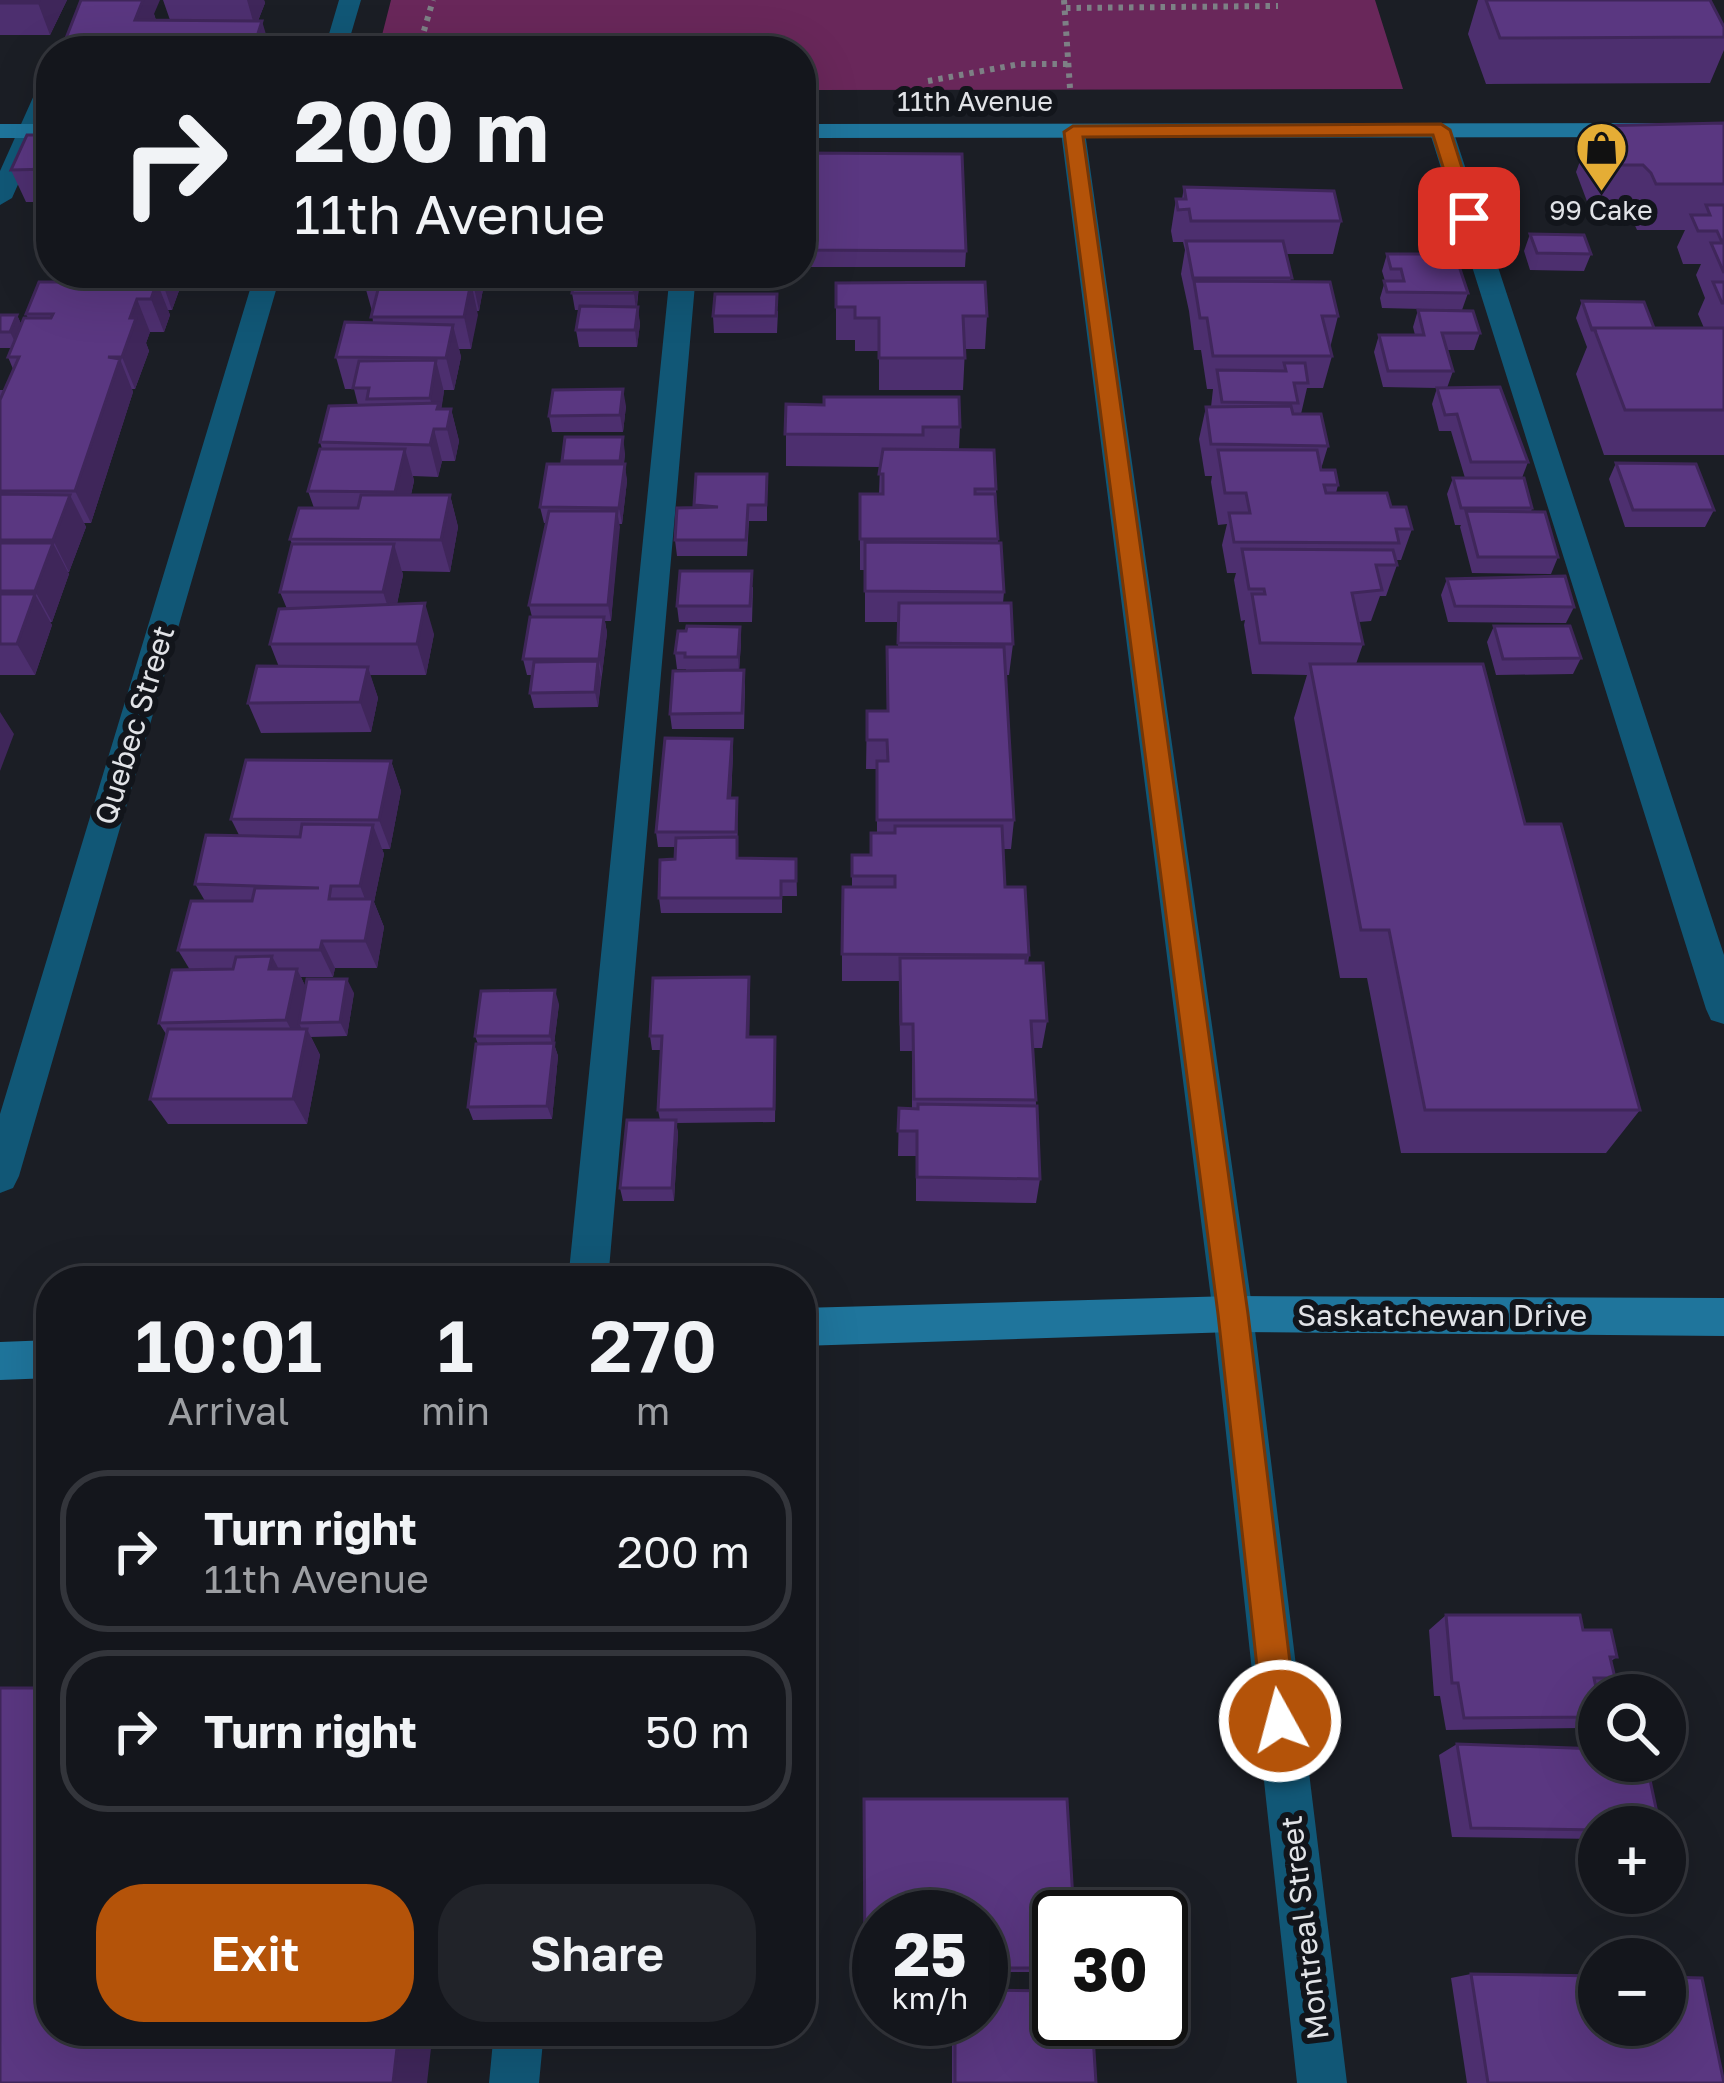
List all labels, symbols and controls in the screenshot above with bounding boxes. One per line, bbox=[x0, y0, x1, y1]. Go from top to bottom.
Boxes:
text: 200 m bbox=[294, 80, 549, 180]
icon: right bbox=[96, 84, 252, 240]
street label: 11th Avenue bbox=[897, 85, 1053, 117]
shop icon: 99 Cake bbox=[1573, 119, 1629, 193]
pin bbox=[1418, 167, 1520, 269]
text: 11th Avenue bbox=[294, 181, 605, 246]
icon: arrive bbox=[1436, 185, 1502, 251]
place label: 99 Cake bbox=[1549, 194, 1653, 226]
street label: Quebec Street bbox=[87, 621, 181, 829]
street label: Saskatchewan Drive bbox=[1297, 1297, 1587, 1333]
text: 10:01 bbox=[135, 1301, 322, 1388]
text: 1 bbox=[437, 1301, 474, 1388]
text: 270 bbox=[589, 1301, 717, 1388]
text: Arrival bbox=[167, 1387, 290, 1434]
text: min bbox=[421, 1387, 490, 1434]
text: m bbox=[636, 1387, 670, 1434]
text: Turn right bbox=[204, 1501, 417, 1555]
icon: right bbox=[102, 1518, 168, 1584]
text: 200 m bbox=[617, 1524, 750, 1578]
text: 11th Avenue bbox=[204, 1555, 429, 1602]
position arrow bbox=[1217, 1658, 1343, 1784]
map controls bbox=[1578, 1674, 1686, 2046]
button: search bbox=[1578, 1674, 1686, 1782]
icon: right bbox=[102, 1698, 168, 1764]
text: Turn right bbox=[204, 1704, 417, 1758]
text: 50 m bbox=[645, 1704, 750, 1758]
button: + bbox=[1578, 1806, 1686, 1914]
street label: Montreal Street bbox=[1272, 1814, 1336, 2042]
button: Exit bbox=[96, 1884, 414, 2022]
button: Share bbox=[438, 1884, 756, 2022]
speed limit sign: 30 bbox=[1032, 1890, 1188, 2046]
text: 25 bbox=[893, 1917, 967, 1989]
button: − bbox=[1578, 1938, 1686, 2046]
text: km/h bbox=[892, 1980, 968, 2016]

